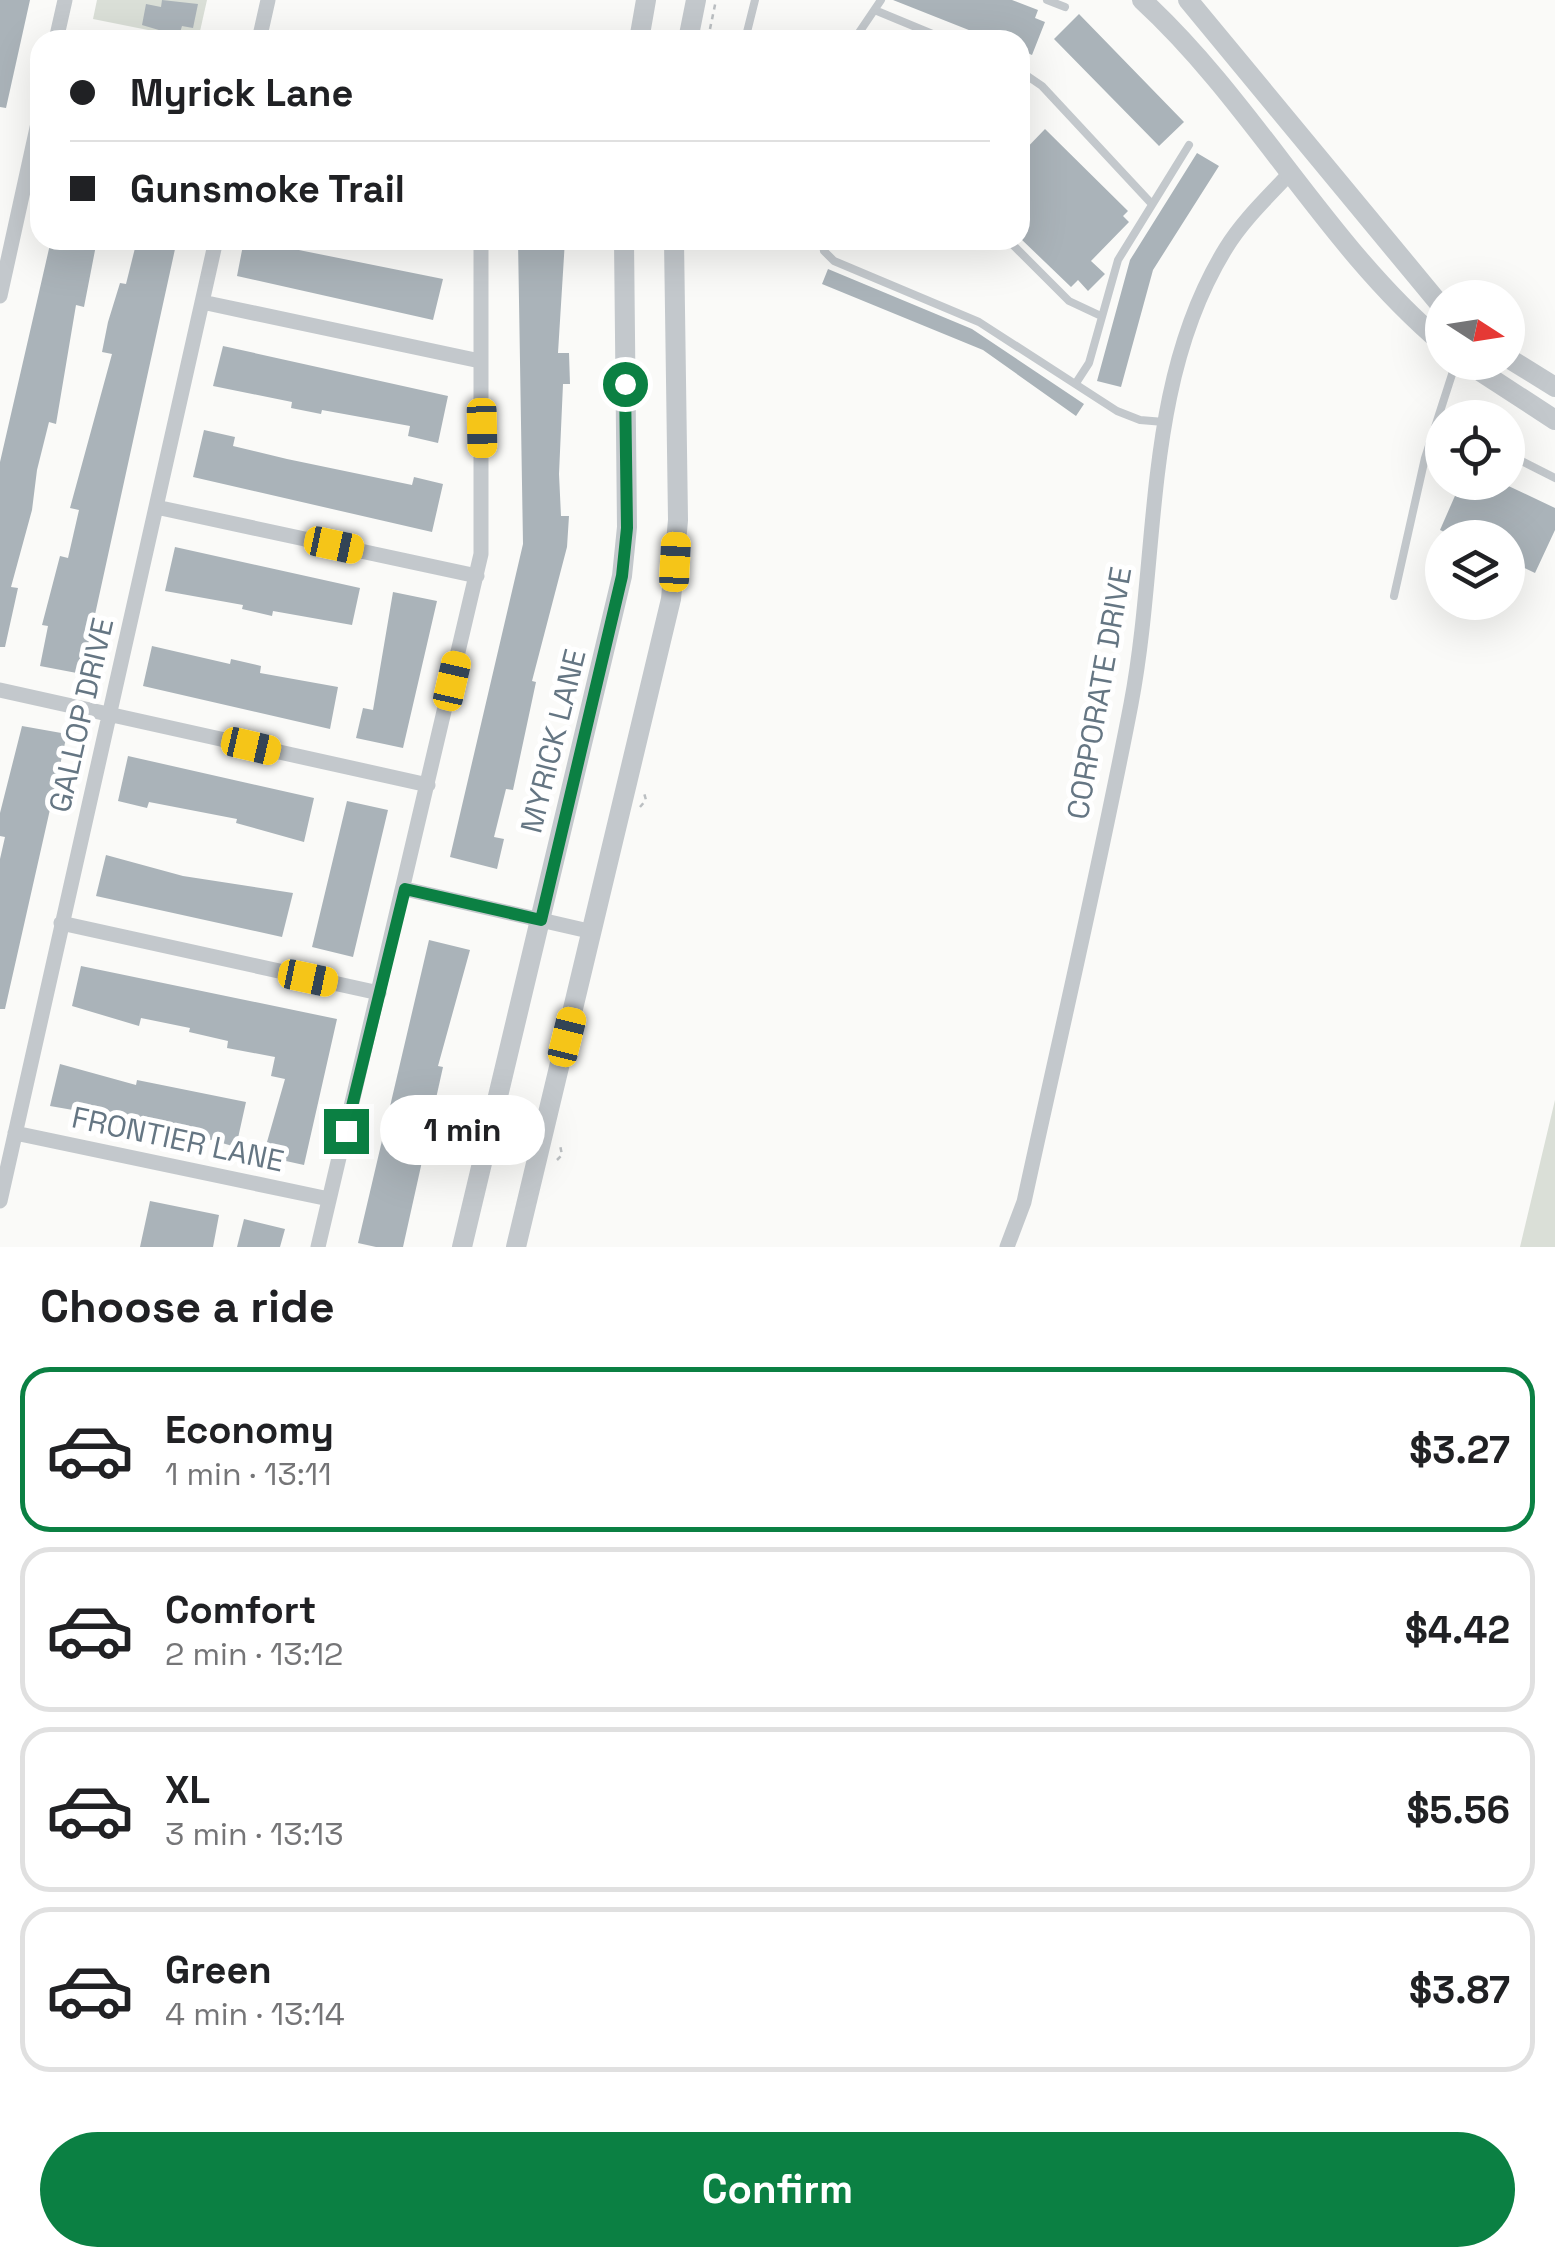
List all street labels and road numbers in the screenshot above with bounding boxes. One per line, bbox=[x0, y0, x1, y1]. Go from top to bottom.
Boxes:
street label: CORPORATE DRIVE bbox=[1058, 564, 1140, 822]
street label: GALLOP DRIVE bbox=[40, 614, 122, 816]
street label: MYRICK LANE bbox=[511, 645, 595, 837]
street label: FRONTIER LANE bbox=[68, 1098, 288, 1180]

